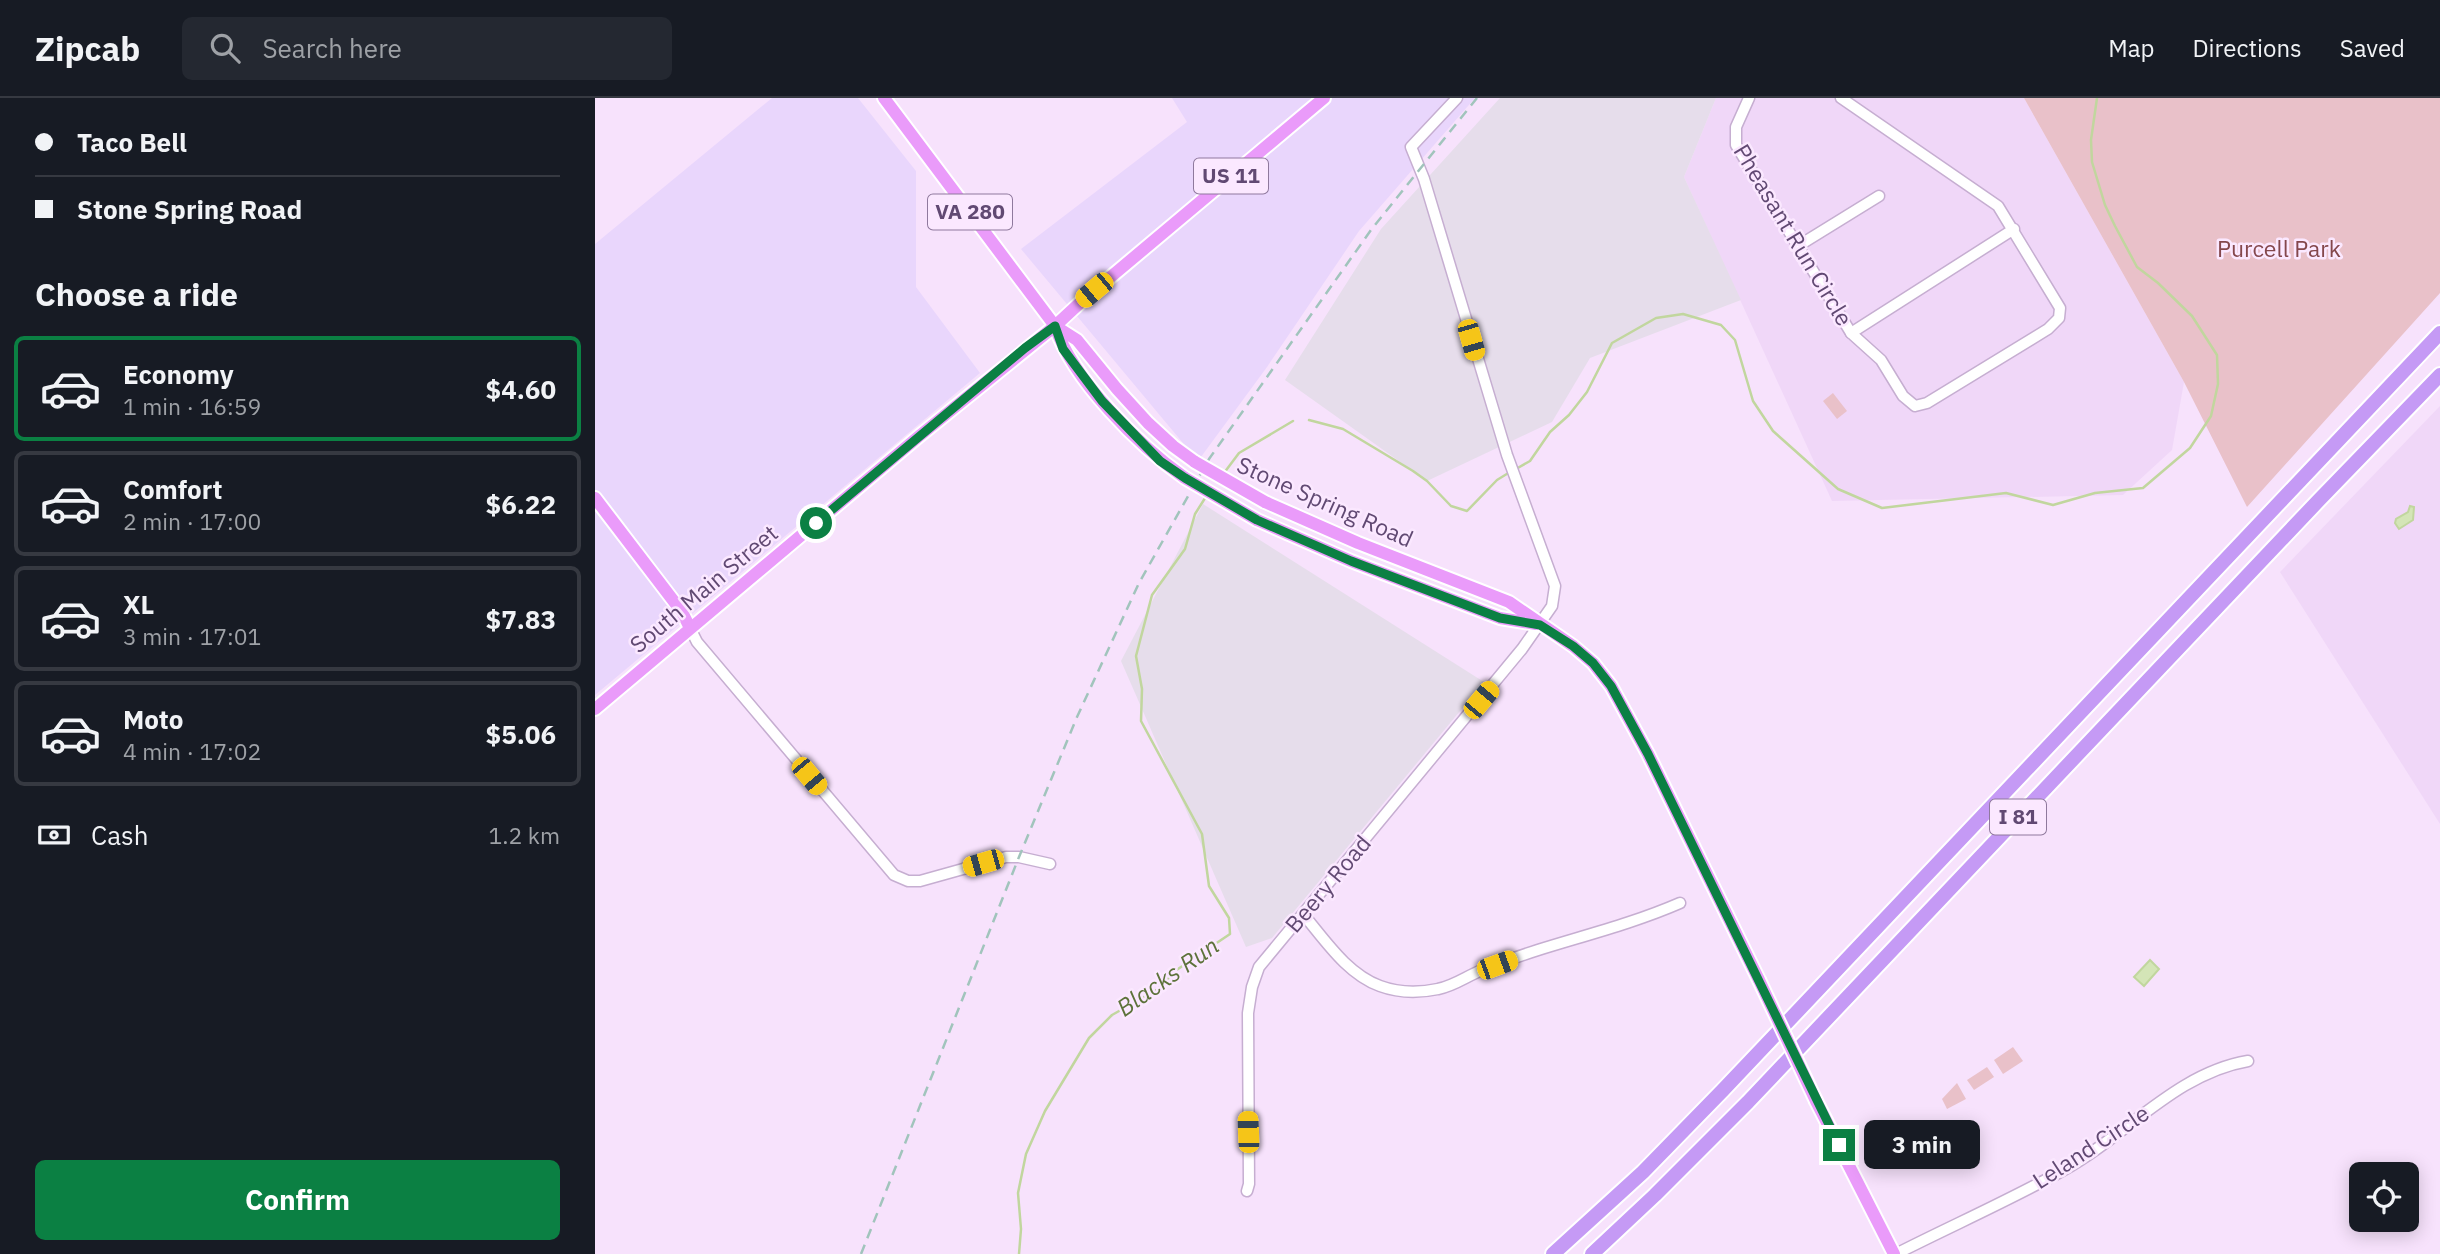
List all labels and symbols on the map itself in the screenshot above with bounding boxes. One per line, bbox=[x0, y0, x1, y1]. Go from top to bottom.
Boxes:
street label: Pheasant Run Circle bbox=[1728, 138, 1860, 331]
road number: US 11 bbox=[1194, 158, 1268, 194]
road number: VA 280 bbox=[928, 194, 1012, 230]
park label: Purcell Park bbox=[2217, 233, 2341, 263]
car bbox=[1072, 268, 1117, 312]
car bbox=[1456, 317, 1487, 363]
street label: Stone Spring Road bbox=[1233, 449, 1418, 553]
route start bbox=[800, 507, 832, 539]
street label: South Main Street bbox=[623, 518, 784, 659]
car bbox=[1460, 677, 1503, 723]
car bbox=[788, 753, 831, 799]
road number: I 81 bbox=[1990, 800, 2046, 834]
street label: Beery Road bbox=[1278, 828, 1377, 938]
car bbox=[960, 847, 1007, 879]
water label: Blacks Run bbox=[1110, 929, 1225, 1023]
car bbox=[1474, 948, 1521, 982]
street label: Leland Circle bbox=[2026, 1097, 2154, 1195]
car bbox=[1237, 1111, 1260, 1153]
callout: 3 min bbox=[1863, 1121, 1979, 1170]
route end bbox=[1823, 1129, 1855, 1161]

